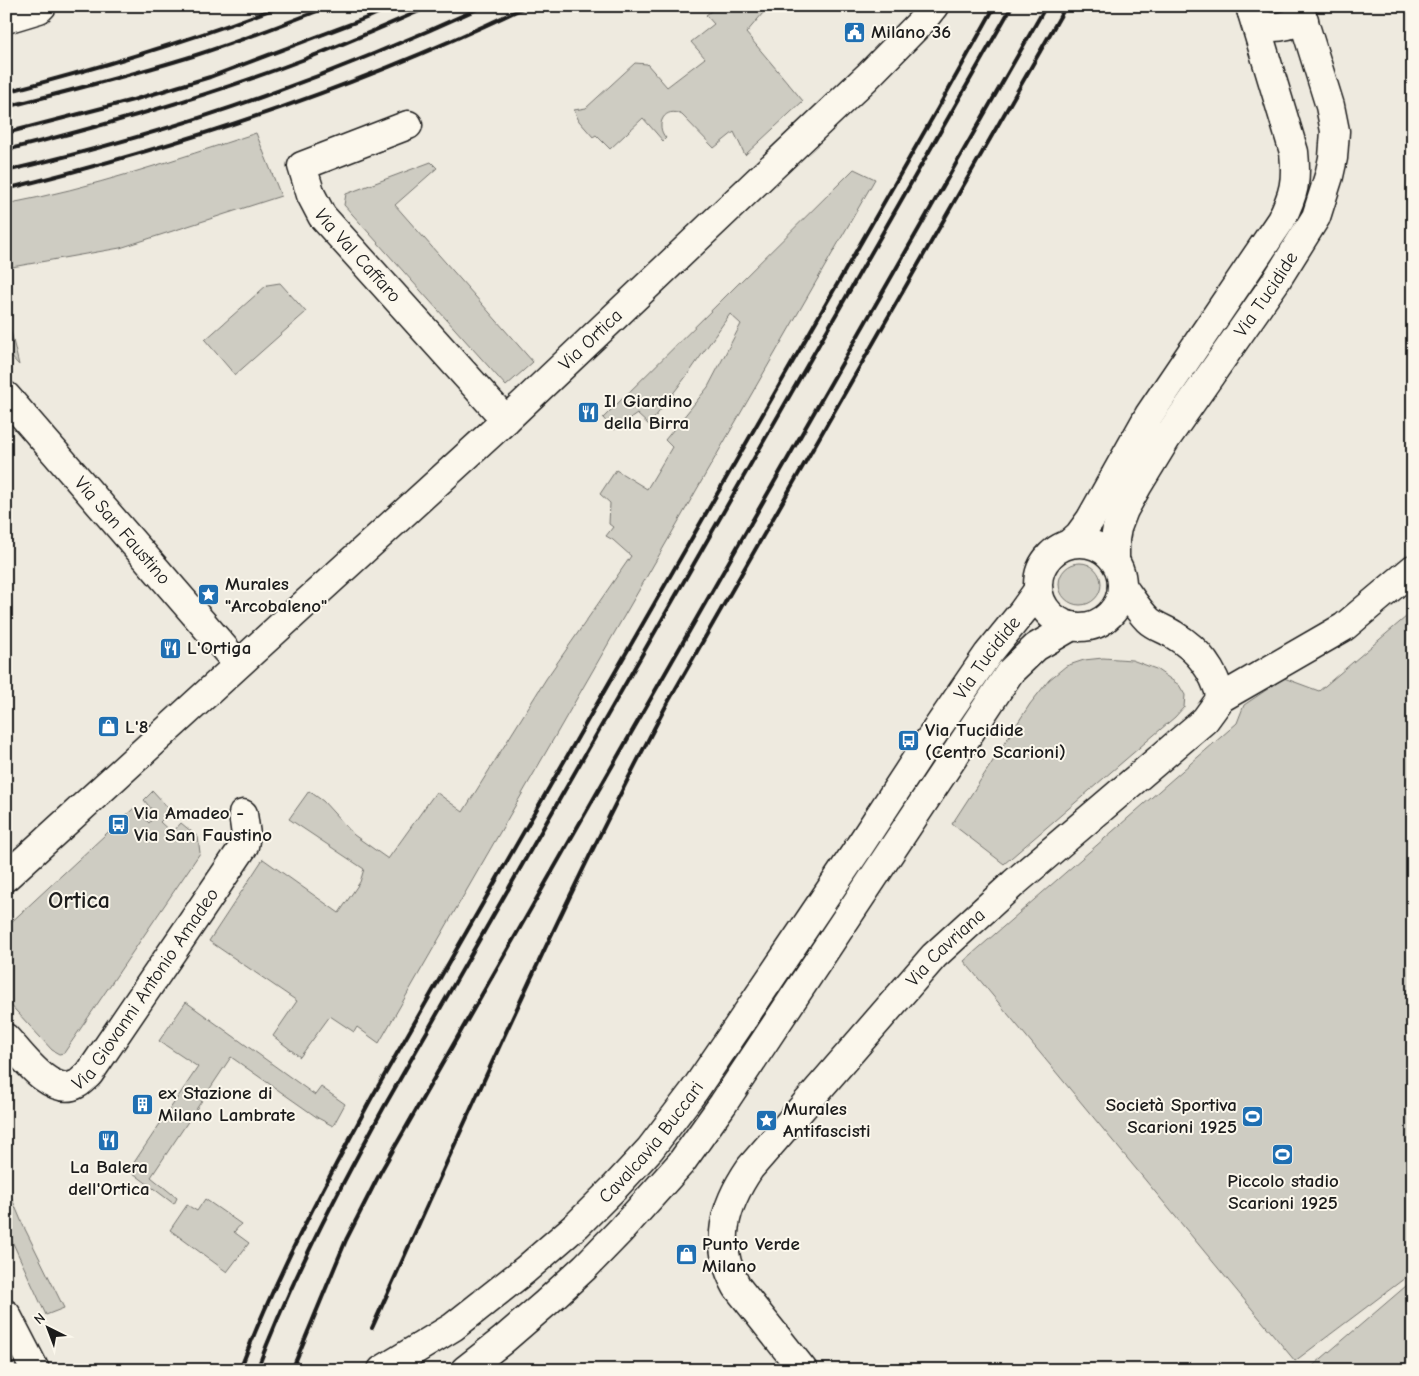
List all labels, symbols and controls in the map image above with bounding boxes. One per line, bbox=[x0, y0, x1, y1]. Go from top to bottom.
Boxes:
public building icon: Milano 36 bbox=[843, 20, 867, 44]
place label: Milano 36 bbox=[871, 21, 951, 43]
street label: Via Val Caffaro bbox=[309, 205, 406, 307]
street label: Via Tucidide bbox=[1230, 248, 1303, 341]
street label: Via Ortica bbox=[554, 304, 627, 375]
place label: Il Giardino della Birra bbox=[604, 390, 693, 434]
restaurant icon: Il Giardino della Birra bbox=[576, 400, 600, 424]
street label: Via San Faustino bbox=[70, 472, 175, 589]
place label: Murales "Arcobaleno" bbox=[225, 573, 327, 617]
place icon: Murales "Arcobaleno" bbox=[197, 583, 221, 607]
street label: Via Tucidide bbox=[949, 612, 1025, 703]
restaurant icon: L'Ortiga bbox=[159, 636, 183, 660]
place label: L'Ortiga bbox=[187, 637, 251, 659]
shop icon: L'8 bbox=[97, 715, 121, 739]
place label: L'8 bbox=[125, 716, 148, 738]
place label: Via Tucidide (Centro Scarioni) bbox=[925, 719, 1066, 763]
bus stop icon: Via Tucidide (Centro Scarioni) bbox=[897, 729, 921, 753]
place label: Via Amadeo - Via San Faustino bbox=[134, 802, 272, 846]
bus stop icon: Via Amadeo - Via San Faustino bbox=[106, 812, 130, 836]
street label: Via Giovanni Antonio Amadeo bbox=[68, 884, 223, 1095]
district label: Ortica bbox=[48, 886, 110, 914]
street label: Via Cavriana bbox=[901, 904, 990, 991]
street label: Cavalcavia Buccari bbox=[594, 1077, 708, 1208]
place label: ex Stazione di Milano Lambrate bbox=[158, 1082, 295, 1126]
building icon: ex Stazione di Milano Lambrate bbox=[130, 1092, 154, 1116]
place label: Società Sportiva Scarioni 1925 bbox=[1106, 1094, 1237, 1138]
place label: Murales Antifascisti bbox=[783, 1098, 871, 1142]
sports icon: Società Sportiva Scarioni 1925 bbox=[1241, 1104, 1265, 1128]
place icon: Murales Antifascisti bbox=[755, 1108, 779, 1132]
restaurant icon: La Balera dell'Ortica bbox=[97, 1129, 121, 1153]
sports icon: Piccolo stadio Scarioni 1925 bbox=[1271, 1143, 1295, 1167]
place label: La Balera dell'Ortica bbox=[68, 1156, 150, 1200]
place label: Piccolo stadio Scarioni 1925 bbox=[1227, 1170, 1339, 1214]
place label: Punto Verde Milano bbox=[702, 1233, 800, 1277]
shop icon: Punto Verde Milano bbox=[674, 1243, 698, 1267]
north arrow bbox=[22, 1304, 72, 1354]
text: N bbox=[31, 1309, 49, 1328]

